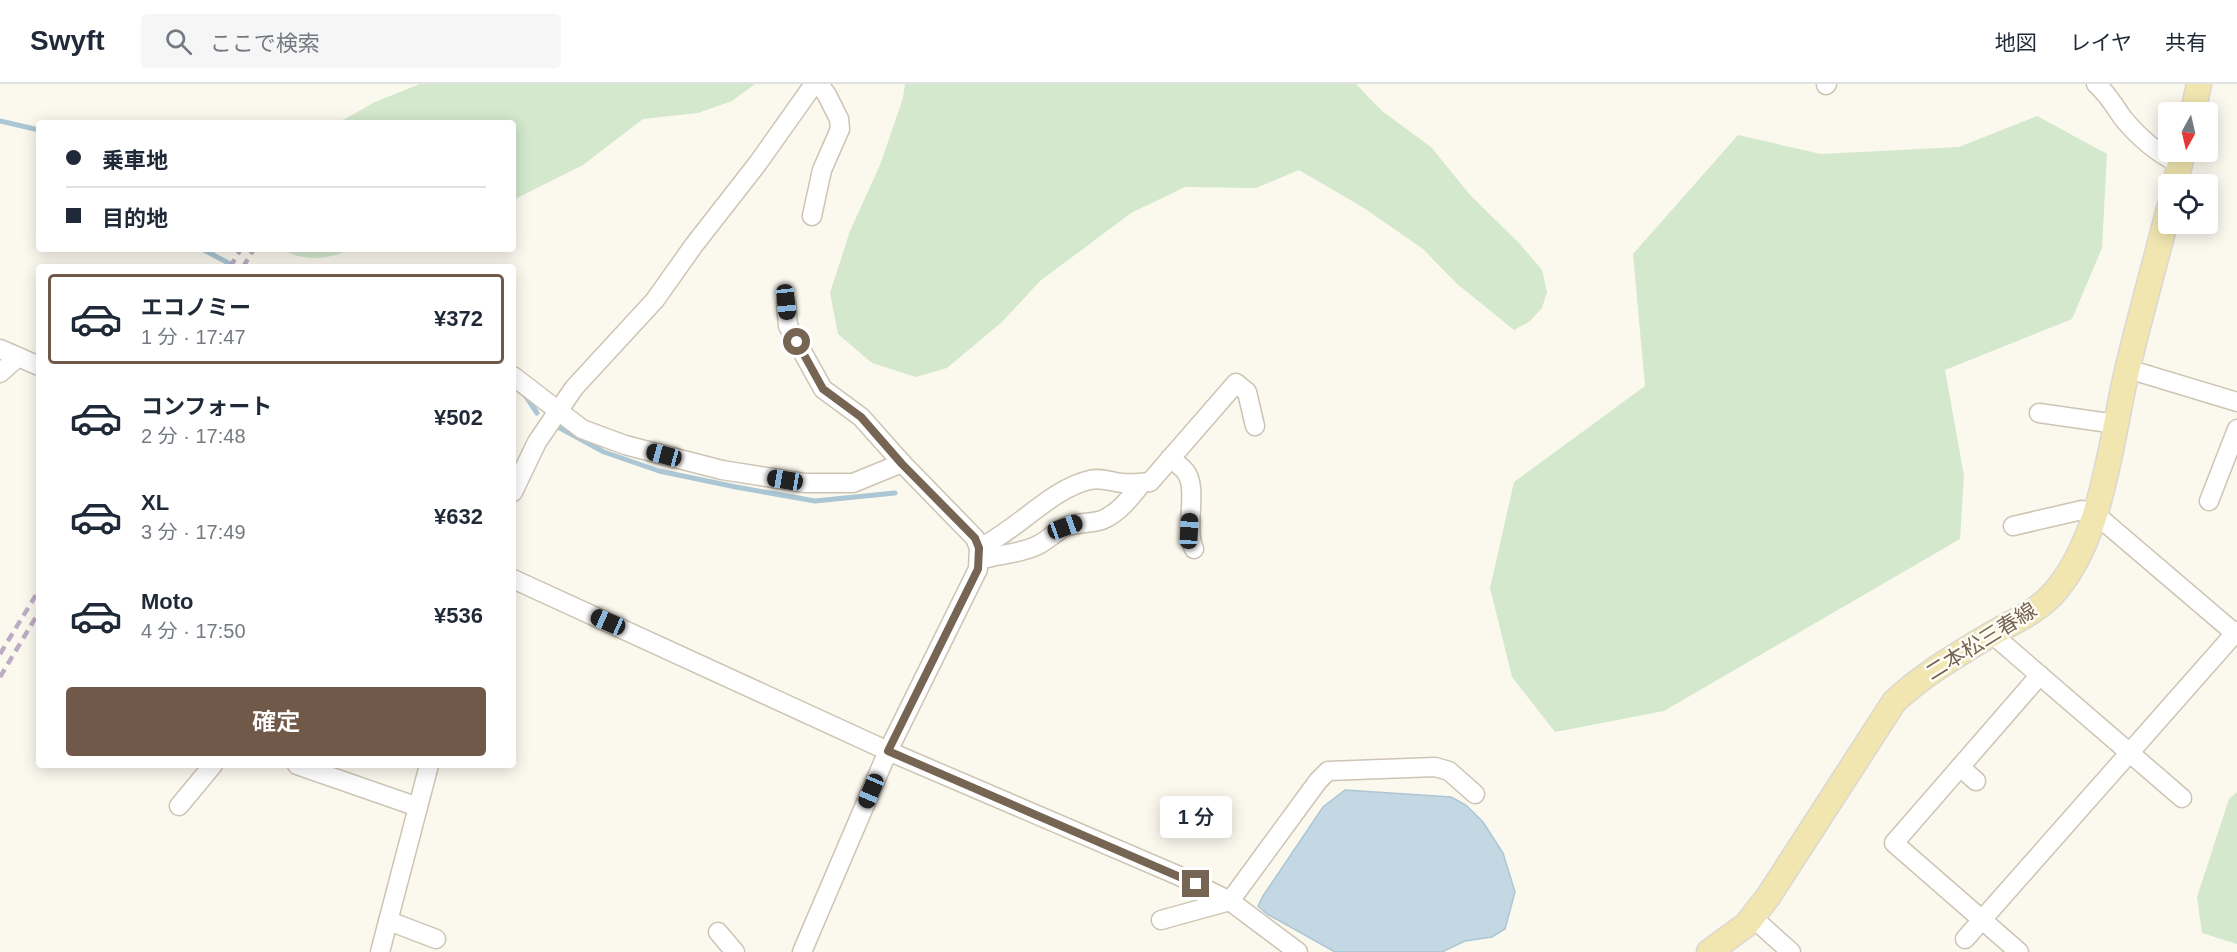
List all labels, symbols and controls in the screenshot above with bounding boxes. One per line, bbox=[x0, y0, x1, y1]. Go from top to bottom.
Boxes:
search box bbox=[141, 14, 561, 68]
text: Swyft bbox=[30, 25, 105, 56]
icon: search bbox=[162, 25, 195, 58]
text: ここで検索 bbox=[210, 31, 320, 56]
text: 地図 bbox=[1995, 31, 2037, 54]
text: レイヤ bbox=[2070, 31, 2132, 54]
text: 共有 bbox=[2165, 31, 2207, 54]
north arrow bbox=[2158, 102, 2218, 162]
map controls bbox=[2158, 102, 2218, 234]
text: 乗車地 bbox=[102, 148, 168, 173]
button: locate bbox=[2158, 174, 2218, 234]
text: 目的地 bbox=[102, 206, 168, 231]
car bbox=[775, 283, 797, 321]
icon: car bbox=[69, 292, 123, 346]
text: エコノミー bbox=[141, 295, 251, 320]
text: ¥372 bbox=[434, 306, 483, 331]
text: 1 分 · 17:47 bbox=[141, 326, 246, 348]
route start bbox=[783, 328, 810, 355]
icon: car bbox=[69, 391, 123, 445]
text: コンフォート bbox=[141, 394, 272, 419]
text: ¥502 bbox=[434, 405, 483, 430]
text: 2 分 · 17:48 bbox=[141, 425, 246, 447]
car bbox=[644, 442, 684, 468]
car bbox=[766, 468, 804, 492]
icon: car bbox=[69, 490, 123, 544]
text: XL bbox=[141, 490, 169, 515]
text: ¥632 bbox=[434, 504, 483, 529]
car bbox=[1045, 512, 1085, 542]
car bbox=[1179, 513, 1199, 549]
text: 3 分 · 17:49 bbox=[141, 521, 246, 543]
icon: car bbox=[69, 589, 123, 643]
text: Moto bbox=[141, 589, 194, 614]
street label: 二本松三春線 bbox=[1921, 598, 2041, 684]
text: ¥536 bbox=[434, 603, 483, 628]
car bbox=[588, 606, 628, 638]
text: 4 分 · 17:50 bbox=[141, 620, 246, 642]
button: 確定 bbox=[66, 687, 486, 756]
car bbox=[856, 771, 886, 811]
callout: 1 分 bbox=[1160, 797, 1232, 839]
text: 1 分 bbox=[1178, 806, 1214, 828]
route end bbox=[1182, 870, 1209, 897]

